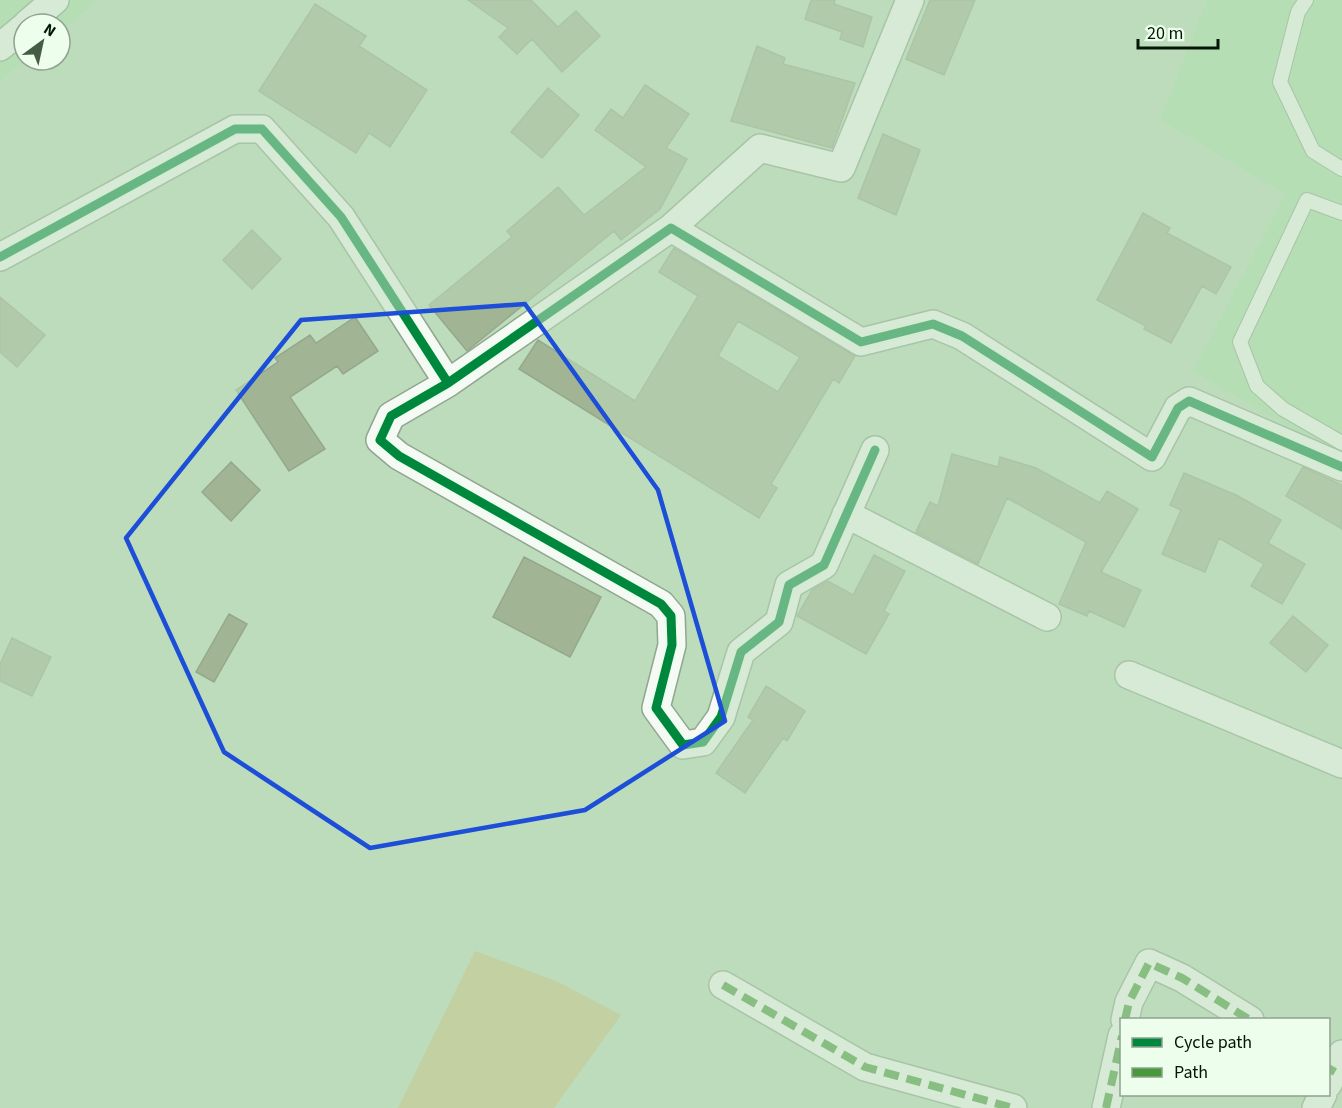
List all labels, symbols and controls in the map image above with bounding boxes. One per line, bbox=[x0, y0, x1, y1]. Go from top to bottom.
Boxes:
north arrow bbox=[12, 12, 72, 72]
scale bar bbox=[1138, 12, 1218, 50]
text: N bbox=[39, 18, 60, 42]
text: 20 m bbox=[1147, 21, 1183, 46]
legend bbox=[1120, 1018, 1330, 1096]
text: Cycle path bbox=[1174, 1030, 1252, 1055]
text: Path bbox=[1174, 1060, 1208, 1085]

